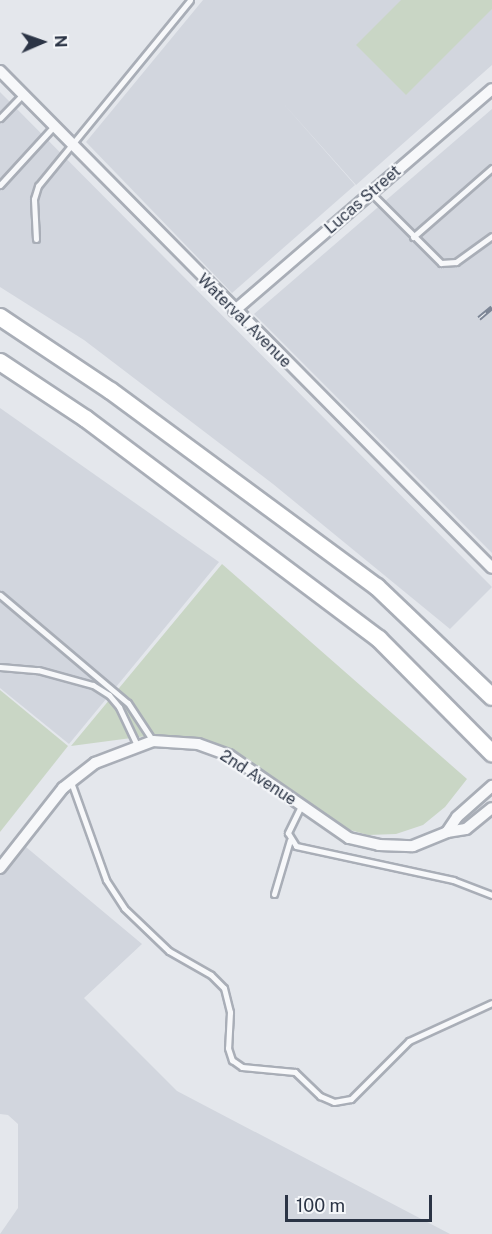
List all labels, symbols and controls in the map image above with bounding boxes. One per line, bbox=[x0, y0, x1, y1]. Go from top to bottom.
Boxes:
north arrow bbox=[12, 12, 72, 72]
text: N bbox=[51, 35, 70, 48]
street label: Lucas Street bbox=[321, 162, 405, 238]
street label: Waterval Avenue bbox=[193, 270, 295, 372]
street label: 2nd Avenue bbox=[216, 746, 300, 810]
scale bar bbox=[288, 1183, 435, 1221]
text: 100 m bbox=[296, 1195, 345, 1216]

